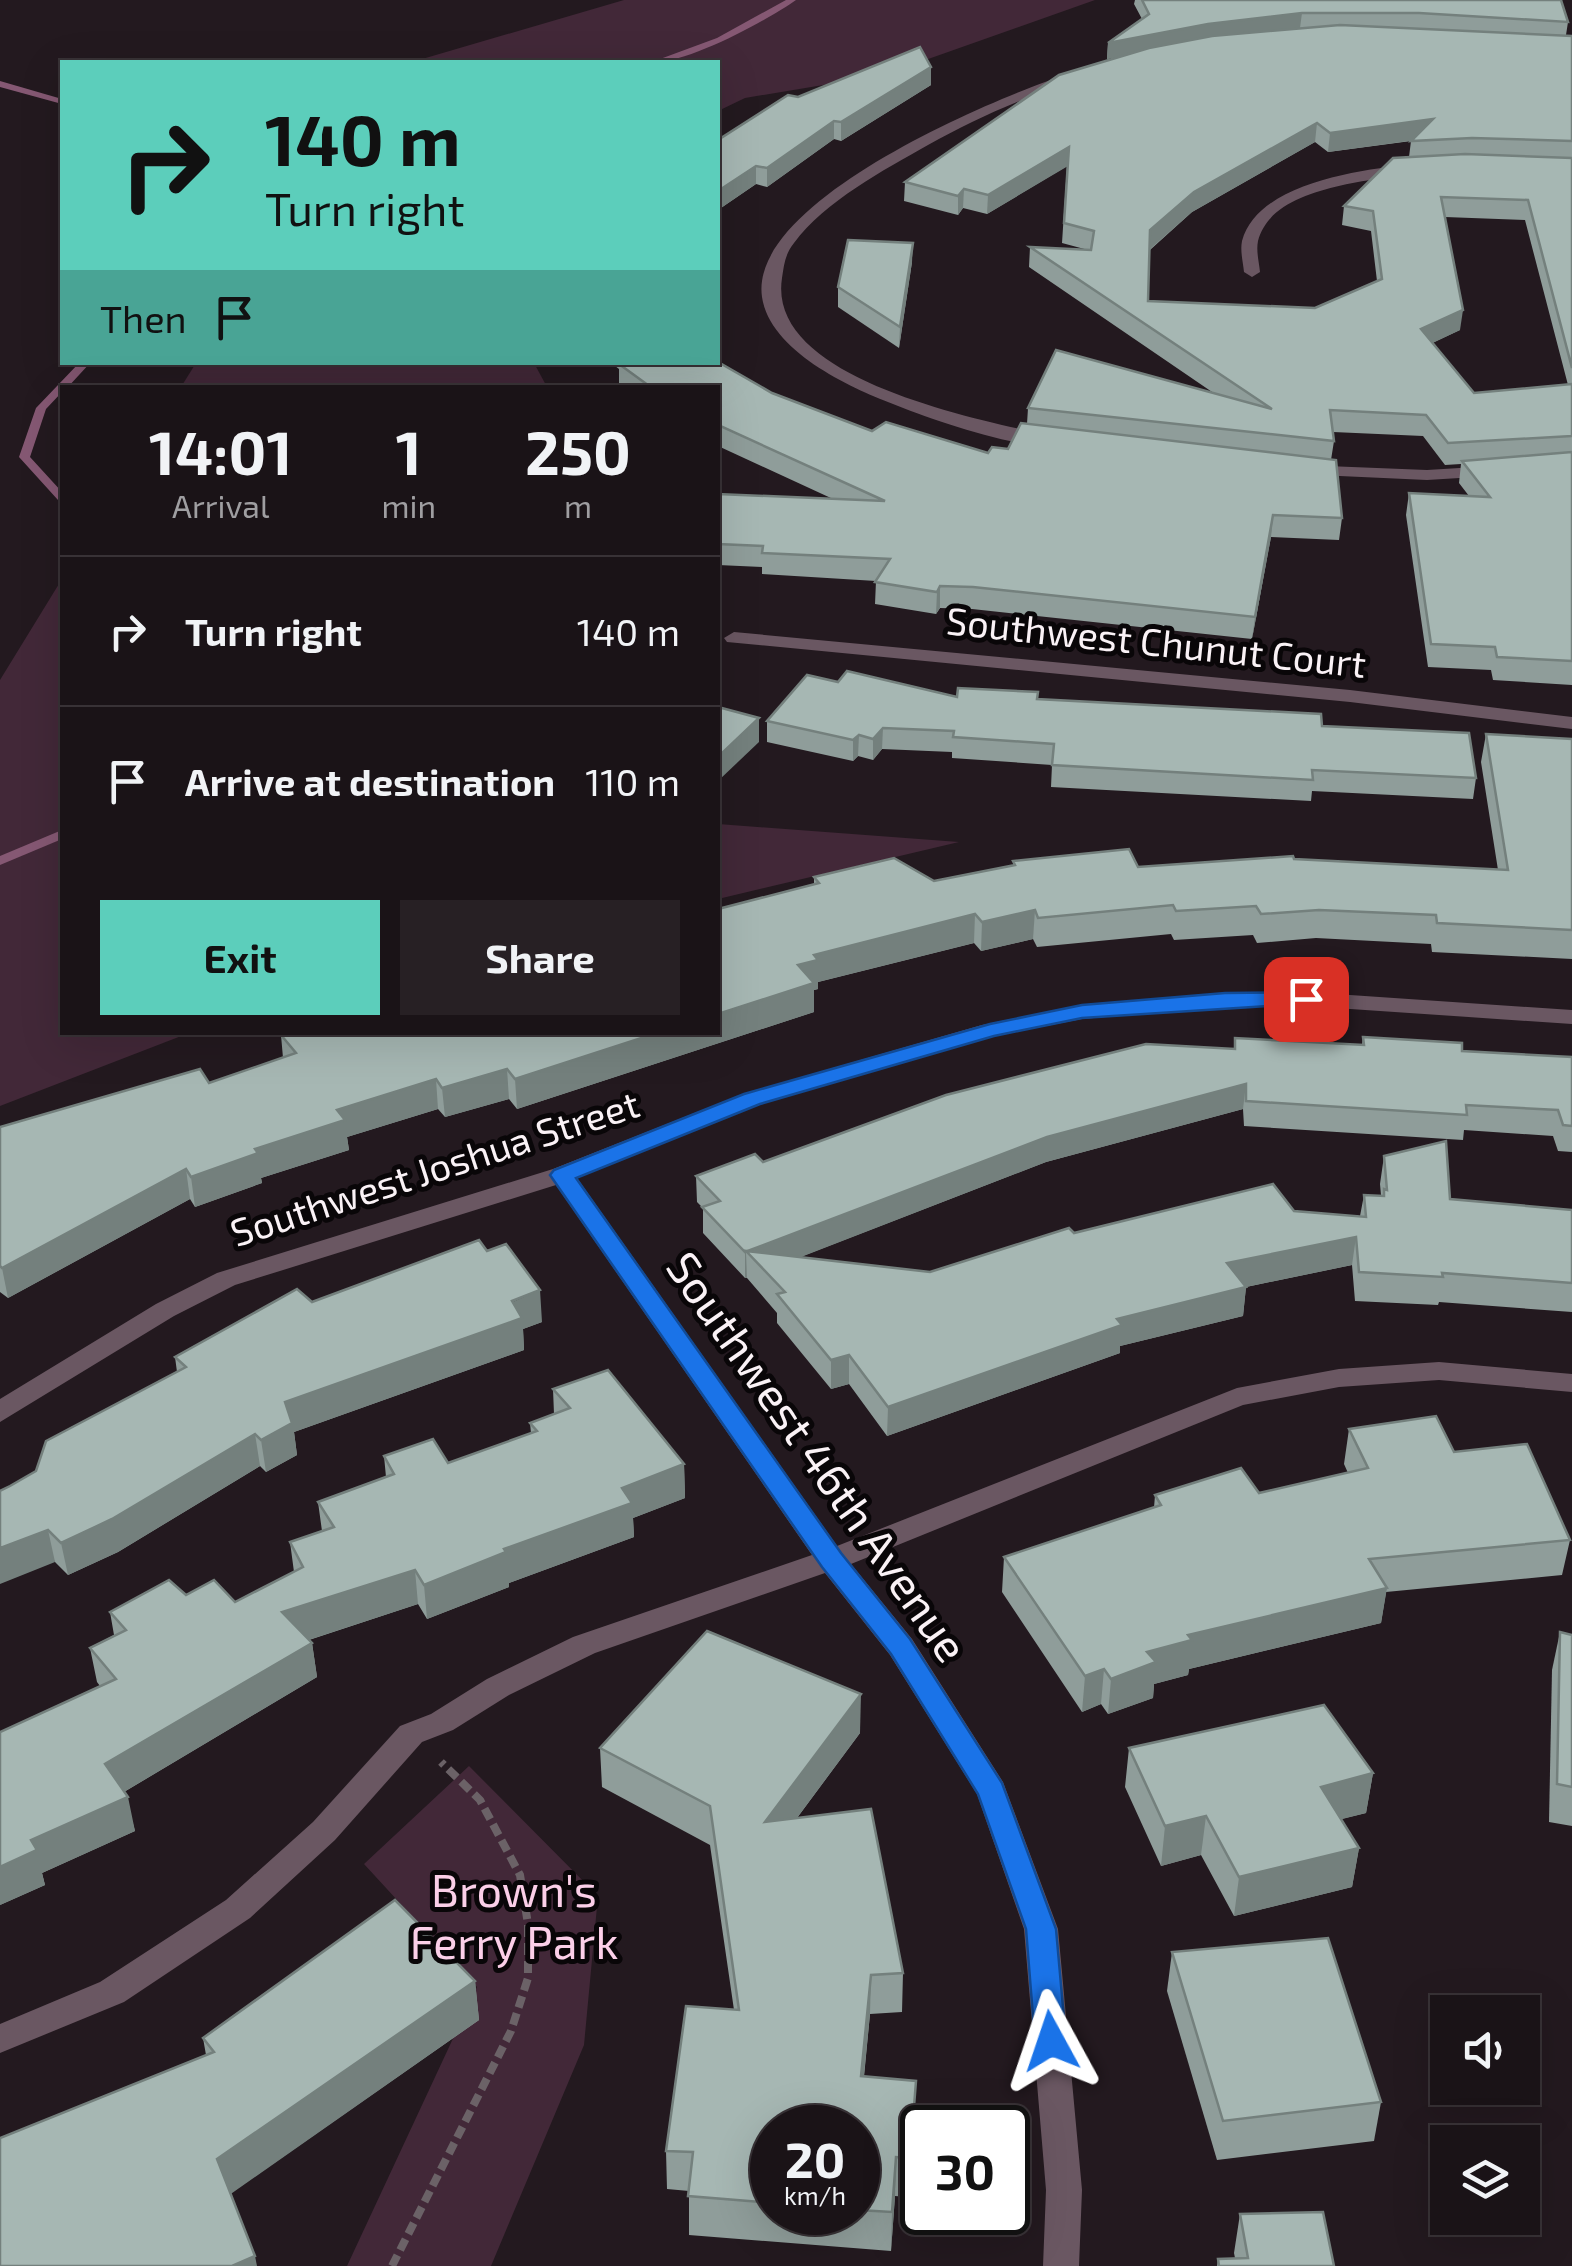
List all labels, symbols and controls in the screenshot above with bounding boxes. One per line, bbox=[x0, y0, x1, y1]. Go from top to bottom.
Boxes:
text: 140 m bbox=[265, 96, 461, 180]
icon: right bbox=[100, 100, 230, 230]
text: Turn right bbox=[265, 181, 465, 235]
icon: arrive bbox=[207, 290, 262, 345]
text: Then bbox=[100, 295, 187, 341]
text: 14:01 bbox=[149, 415, 292, 487]
text: 1 bbox=[396, 415, 422, 487]
text: 250 bbox=[525, 415, 631, 487]
text: Arrival bbox=[172, 486, 269, 524]
text: min bbox=[381, 486, 436, 524]
text: m bbox=[564, 486, 592, 524]
street label: Southwest Chunut Court bbox=[944, 596, 1368, 686]
icon: right bbox=[100, 604, 155, 659]
text: Turn right bbox=[185, 608, 362, 654]
text: 140 m bbox=[577, 608, 680, 654]
icon: arrive bbox=[100, 754, 155, 809]
text: Arrive at destination bbox=[185, 758, 555, 804]
text: 110 m bbox=[585, 758, 680, 804]
button: Exit bbox=[100, 900, 380, 1015]
button: Share bbox=[400, 900, 680, 1015]
pin bbox=[1264, 957, 1349, 1042]
icon: arrive bbox=[1279, 972, 1334, 1027]
street label: Southwest Joshua Street bbox=[224, 1079, 644, 1255]
street label: Southwest 46th Avenue bbox=[657, 1241, 981, 1671]
park label: Brown's Ferry Park bbox=[410, 1862, 618, 1968]
position arrow bbox=[999, 1989, 1103, 2093]
map controls bbox=[1430, 1995, 1540, 2235]
button: sound bbox=[1430, 1995, 1540, 2105]
speed limit sign: 30 bbox=[900, 2105, 1030, 2235]
button: layers bbox=[1430, 2125, 1540, 2235]
text: 20 bbox=[785, 2128, 845, 2188]
text: km/h bbox=[784, 2180, 846, 2210]

